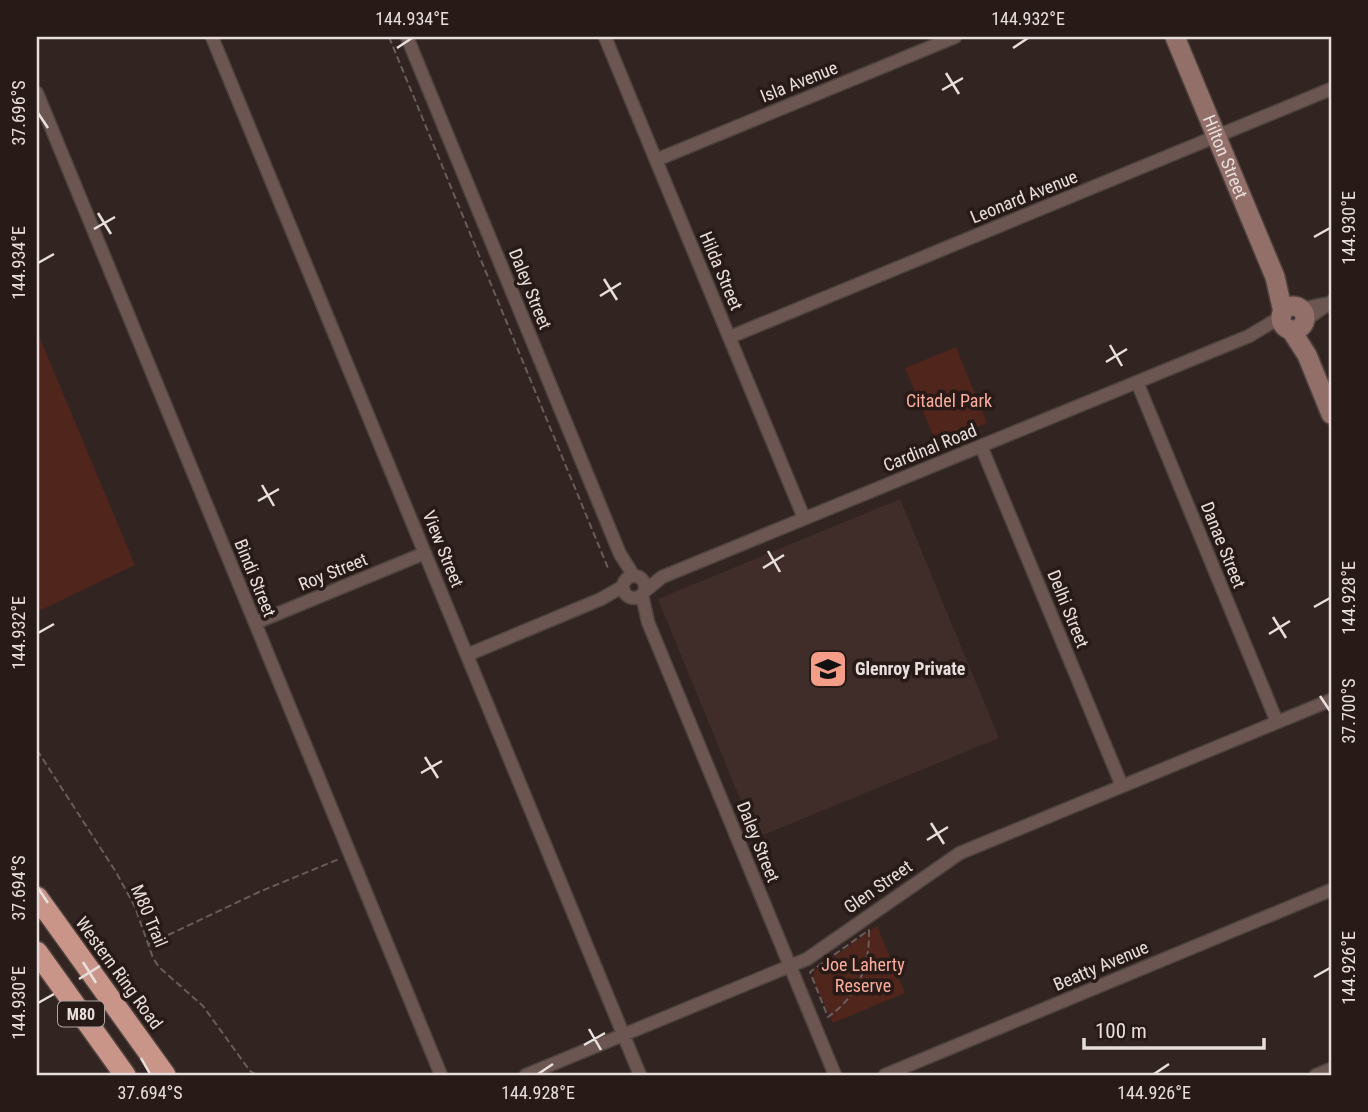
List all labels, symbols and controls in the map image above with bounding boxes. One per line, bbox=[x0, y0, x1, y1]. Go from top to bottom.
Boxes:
text: 144.934°E bbox=[375, 8, 449, 29]
text: 144.932°E bbox=[991, 8, 1065, 29]
street label: Isla Avenue bbox=[757, 57, 840, 107]
text: 37.696°S bbox=[8, 80, 29, 146]
street label: Hilton Street bbox=[1199, 112, 1252, 202]
street label: Leonard Avenue bbox=[967, 166, 1080, 228]
text: 144.930°E bbox=[1338, 191, 1359, 265]
text: 144.934°E bbox=[8, 226, 29, 300]
street label: Hilda Street bbox=[696, 228, 747, 313]
street label: Daley Street bbox=[505, 245, 556, 332]
park label: Citadel Park bbox=[906, 390, 992, 411]
street label: Cardinal Road bbox=[880, 419, 980, 476]
street label: Danae Street bbox=[1197, 499, 1250, 591]
street label: View Street bbox=[419, 507, 468, 590]
street label: Bindi Street bbox=[230, 536, 281, 620]
street label: Roy Street bbox=[295, 548, 370, 595]
text: 144.928°E bbox=[1338, 561, 1359, 635]
street label: Delhi Street bbox=[1043, 567, 1094, 651]
text: 144.932°E bbox=[8, 596, 29, 670]
school or university icon: Glenroy Private bbox=[807, 648, 849, 690]
place label: Glenroy Private bbox=[855, 658, 966, 679]
text: 37.700°S bbox=[1338, 678, 1359, 744]
street label: Daley Street bbox=[733, 798, 784, 885]
text: 37.694°S bbox=[8, 855, 29, 921]
street label: Glen Street bbox=[840, 856, 916, 918]
street label: M80 Trail bbox=[127, 881, 172, 950]
street label: Western Ring Road bbox=[72, 912, 167, 1033]
text: 144.926°E bbox=[1338, 931, 1359, 1005]
street label: Beatty Avenue bbox=[1050, 936, 1151, 995]
park label: Joe Laherty Reserve bbox=[821, 954, 905, 996]
text: 144.930°E bbox=[8, 966, 29, 1040]
road number: M80 bbox=[58, 1002, 104, 1026]
scale bar bbox=[1084, 1007, 1265, 1051]
text: 100 m bbox=[1095, 1019, 1147, 1043]
text: 37.694°S bbox=[117, 1082, 183, 1103]
text: 144.928°E bbox=[501, 1082, 575, 1103]
text: 144.926°E bbox=[1117, 1082, 1191, 1103]

